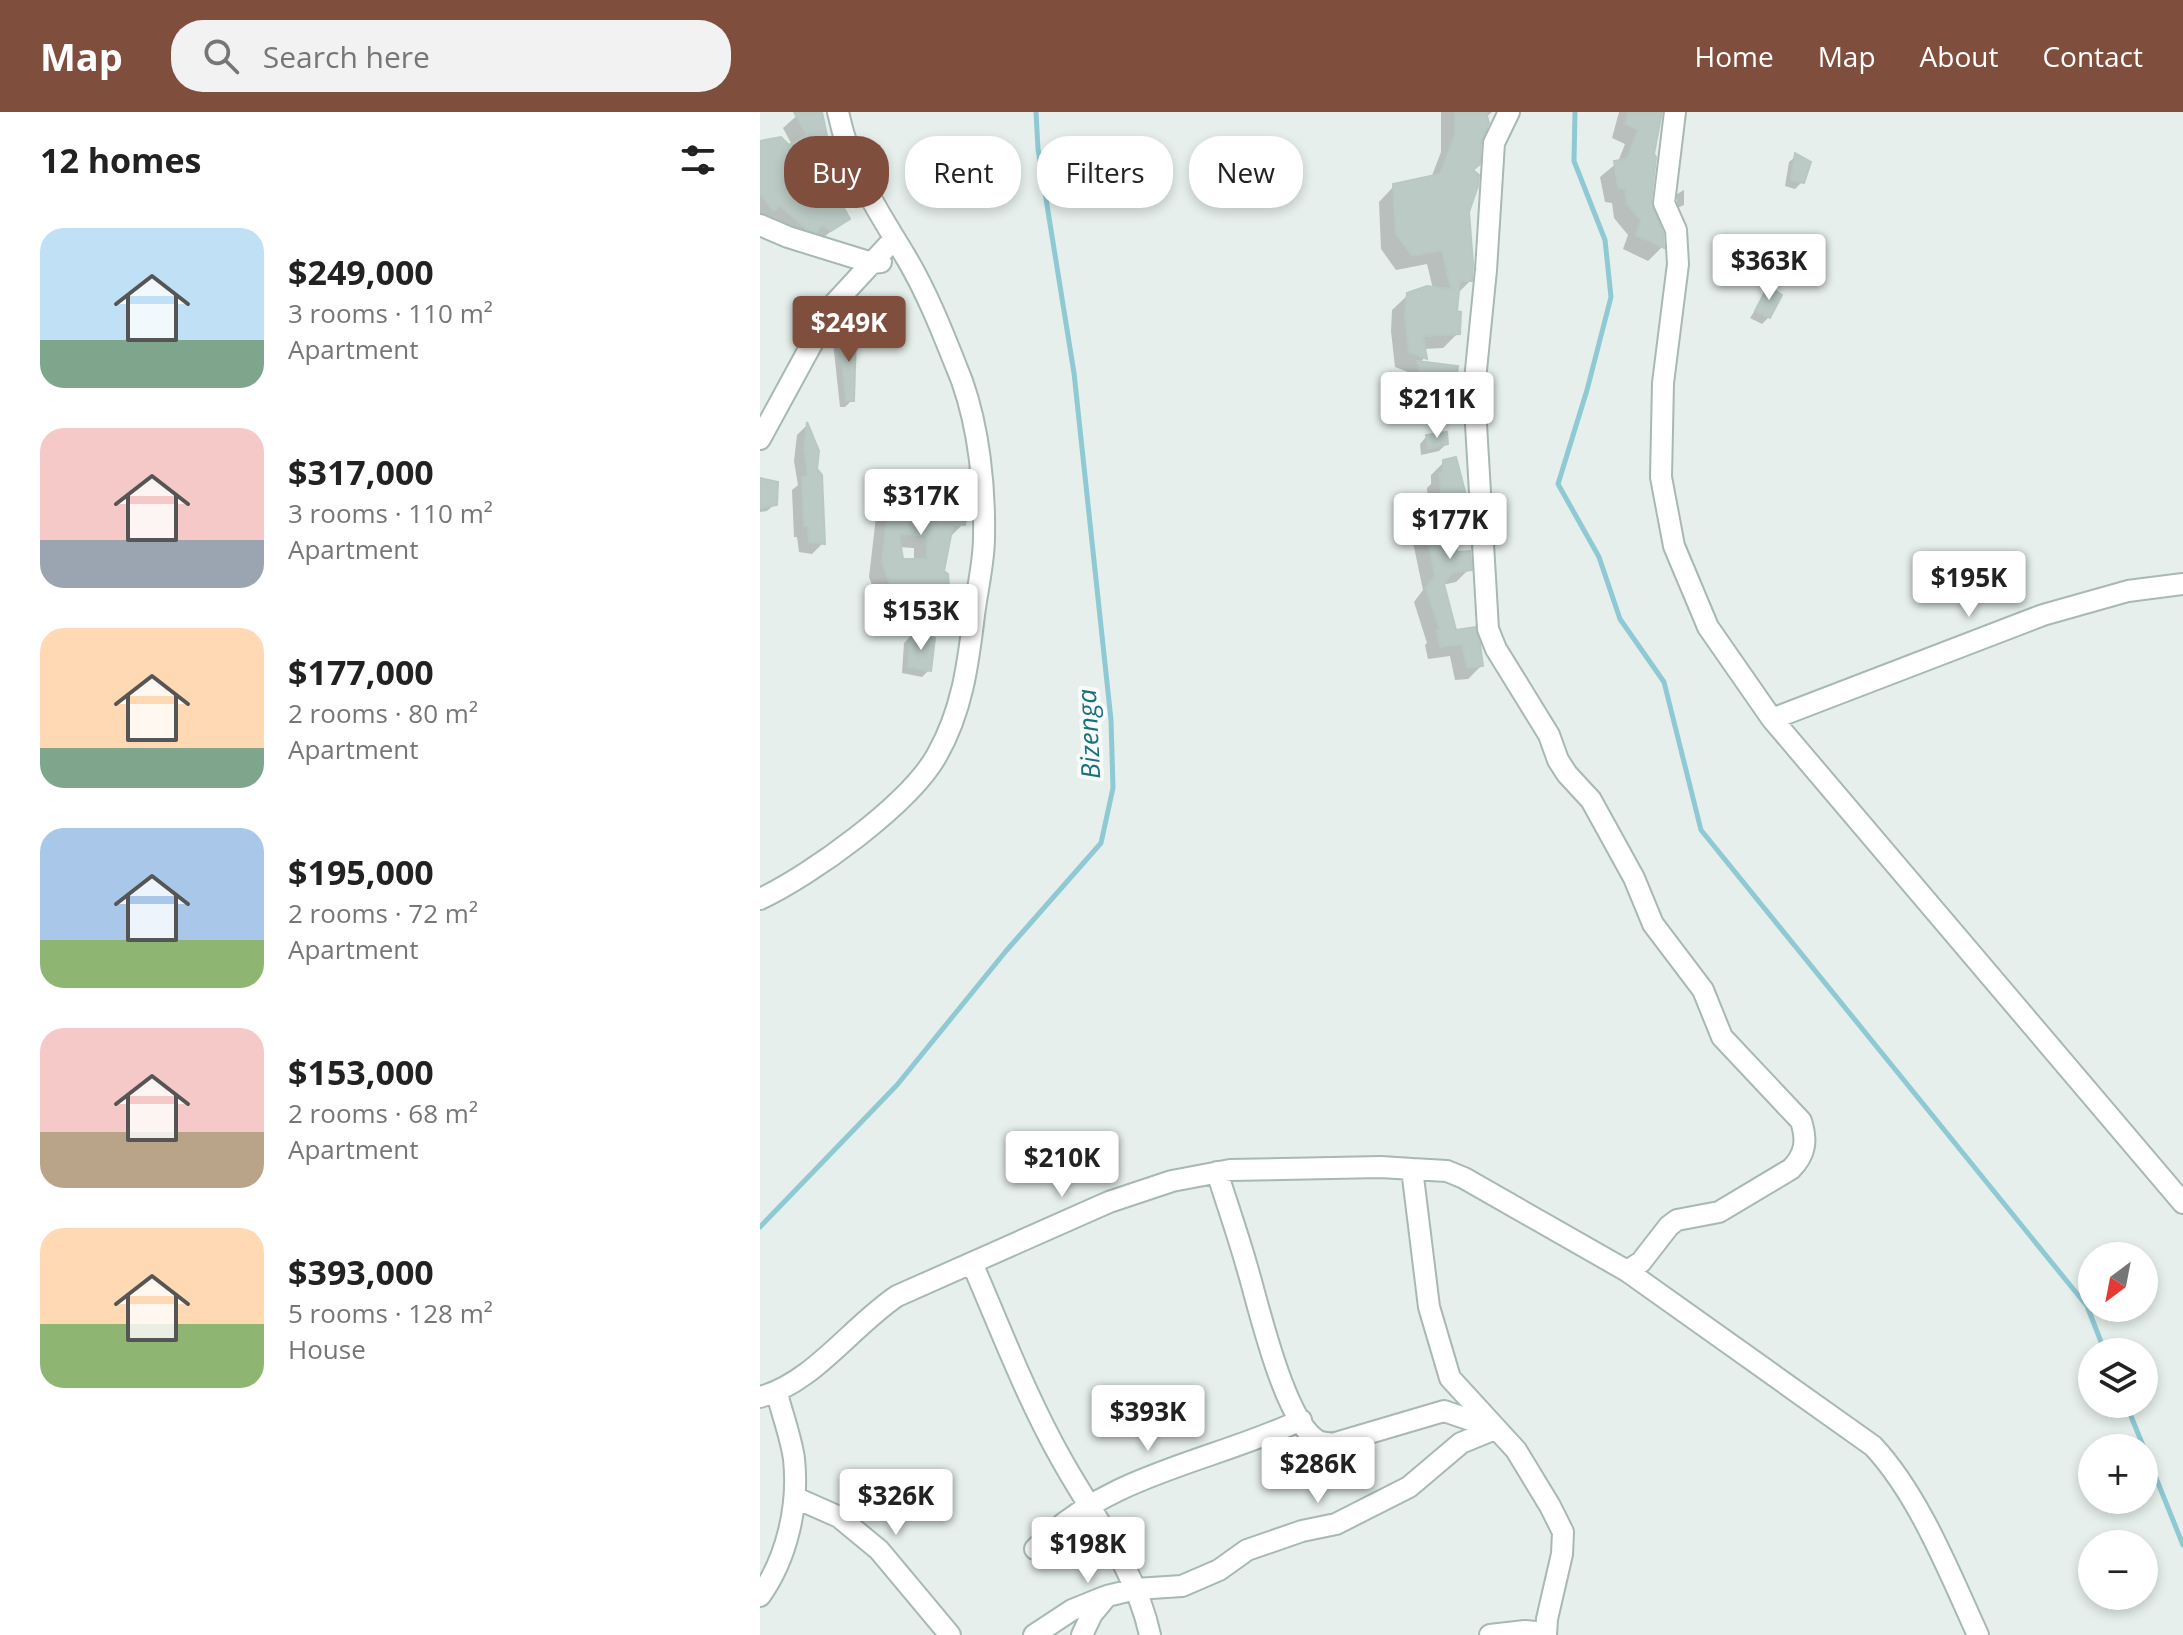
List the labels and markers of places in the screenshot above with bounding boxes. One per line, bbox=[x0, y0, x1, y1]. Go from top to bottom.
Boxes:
pin: $363K bbox=[1713, 234, 1825, 302]
pin: $249K bbox=[793, 296, 905, 364]
pin: $211K bbox=[1381, 372, 1493, 440]
pin: $317K bbox=[865, 469, 977, 537]
pin: $177K bbox=[1394, 493, 1506, 561]
pin: $195K bbox=[1913, 551, 2025, 619]
pin: $153K bbox=[865, 584, 977, 652]
pin: $210K bbox=[1006, 1131, 1118, 1199]
pin: $393K bbox=[1092, 1385, 1204, 1453]
pin: $286K bbox=[1262, 1437, 1374, 1505]
pin: $326K bbox=[840, 1469, 952, 1537]
pin: $198K bbox=[1032, 1517, 1144, 1585]

